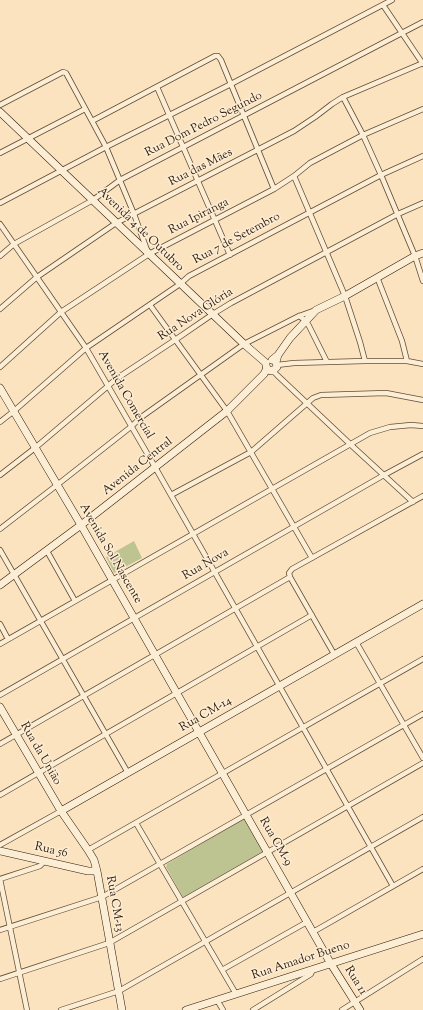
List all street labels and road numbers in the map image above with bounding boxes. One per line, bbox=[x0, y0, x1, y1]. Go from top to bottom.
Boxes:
street label: Rua Dom Pedro Segundo bbox=[143, 89, 265, 161]
street label: Rua das Mães bbox=[167, 146, 235, 190]
street label: Avenida 4 de Outubro bbox=[94, 185, 186, 275]
street label: Rua Ipiranga bbox=[167, 196, 231, 238]
street label: Rua 7 de Setembro bbox=[191, 210, 283, 268]
street label: Rua Nova Glória bbox=[156, 285, 236, 345]
street label: Avenida Comercial bbox=[94, 348, 156, 442]
street label: Avenida Central bbox=[100, 435, 176, 499]
street label: Avenida Sol Nascente bbox=[76, 501, 144, 607]
street label: Rua Nova bbox=[180, 546, 232, 584]
street label: Rua CM-14 bbox=[177, 694, 235, 736]
street label: Rua da União bbox=[16, 720, 64, 788]
street label: Rua CM-9 bbox=[255, 815, 295, 869]
street label: Rua 56 bbox=[33, 840, 69, 862]
street label: Rua CM-13 bbox=[102, 875, 126, 933]
street label: Rua Amador Bueno bbox=[250, 938, 352, 984]
street label: Rua 11 bbox=[341, 964, 369, 998]

